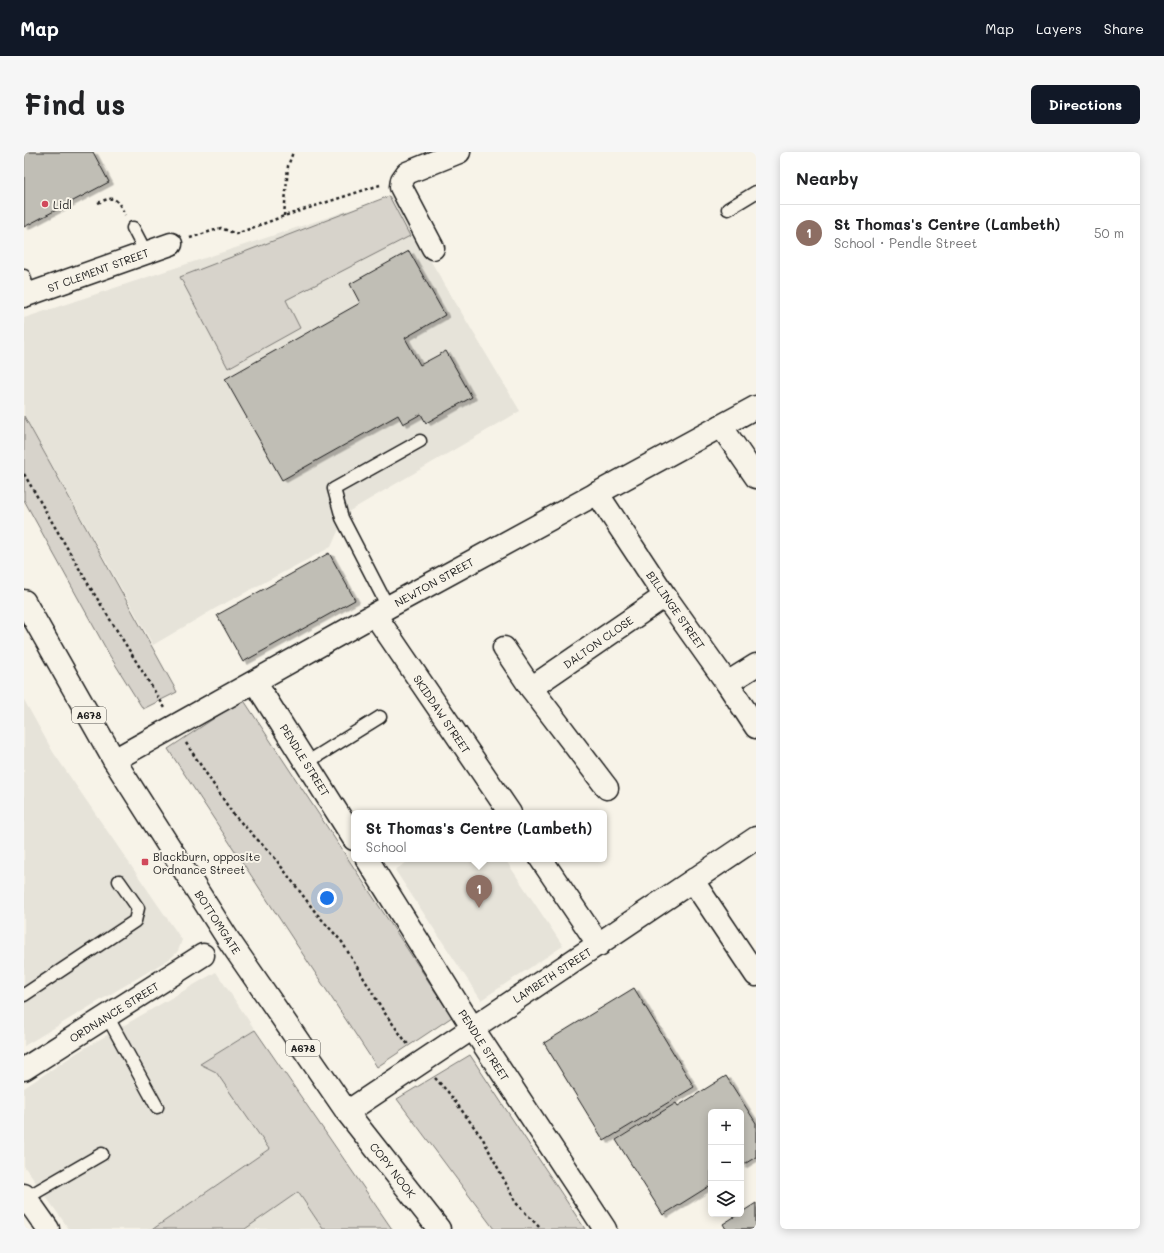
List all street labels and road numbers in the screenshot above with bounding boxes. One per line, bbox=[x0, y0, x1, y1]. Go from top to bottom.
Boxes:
street label: ST CLEMENT STREET bbox=[45, 245, 151, 295]
street label: NEWTON STREET bbox=[392, 554, 476, 610]
street label: BILLINGE STREET bbox=[643, 568, 709, 652]
street label: DALTON CLOSE bbox=[560, 612, 636, 672]
street label: SKIDDAW STREET bbox=[410, 672, 474, 756]
road number: A678 bbox=[72, 707, 106, 723]
street label: PENDLE STREET bbox=[277, 721, 333, 799]
street label: BOTTOMGATE bbox=[192, 887, 244, 957]
street label: LAMBETH STREET bbox=[510, 944, 594, 1006]
street label: ORDNANCE STREET bbox=[66, 978, 162, 1046]
street label: PENDLE STREET bbox=[455, 1006, 513, 1084]
road number: A678 bbox=[286, 1040, 320, 1056]
street label: COPY NOOK bbox=[367, 1139, 419, 1201]

